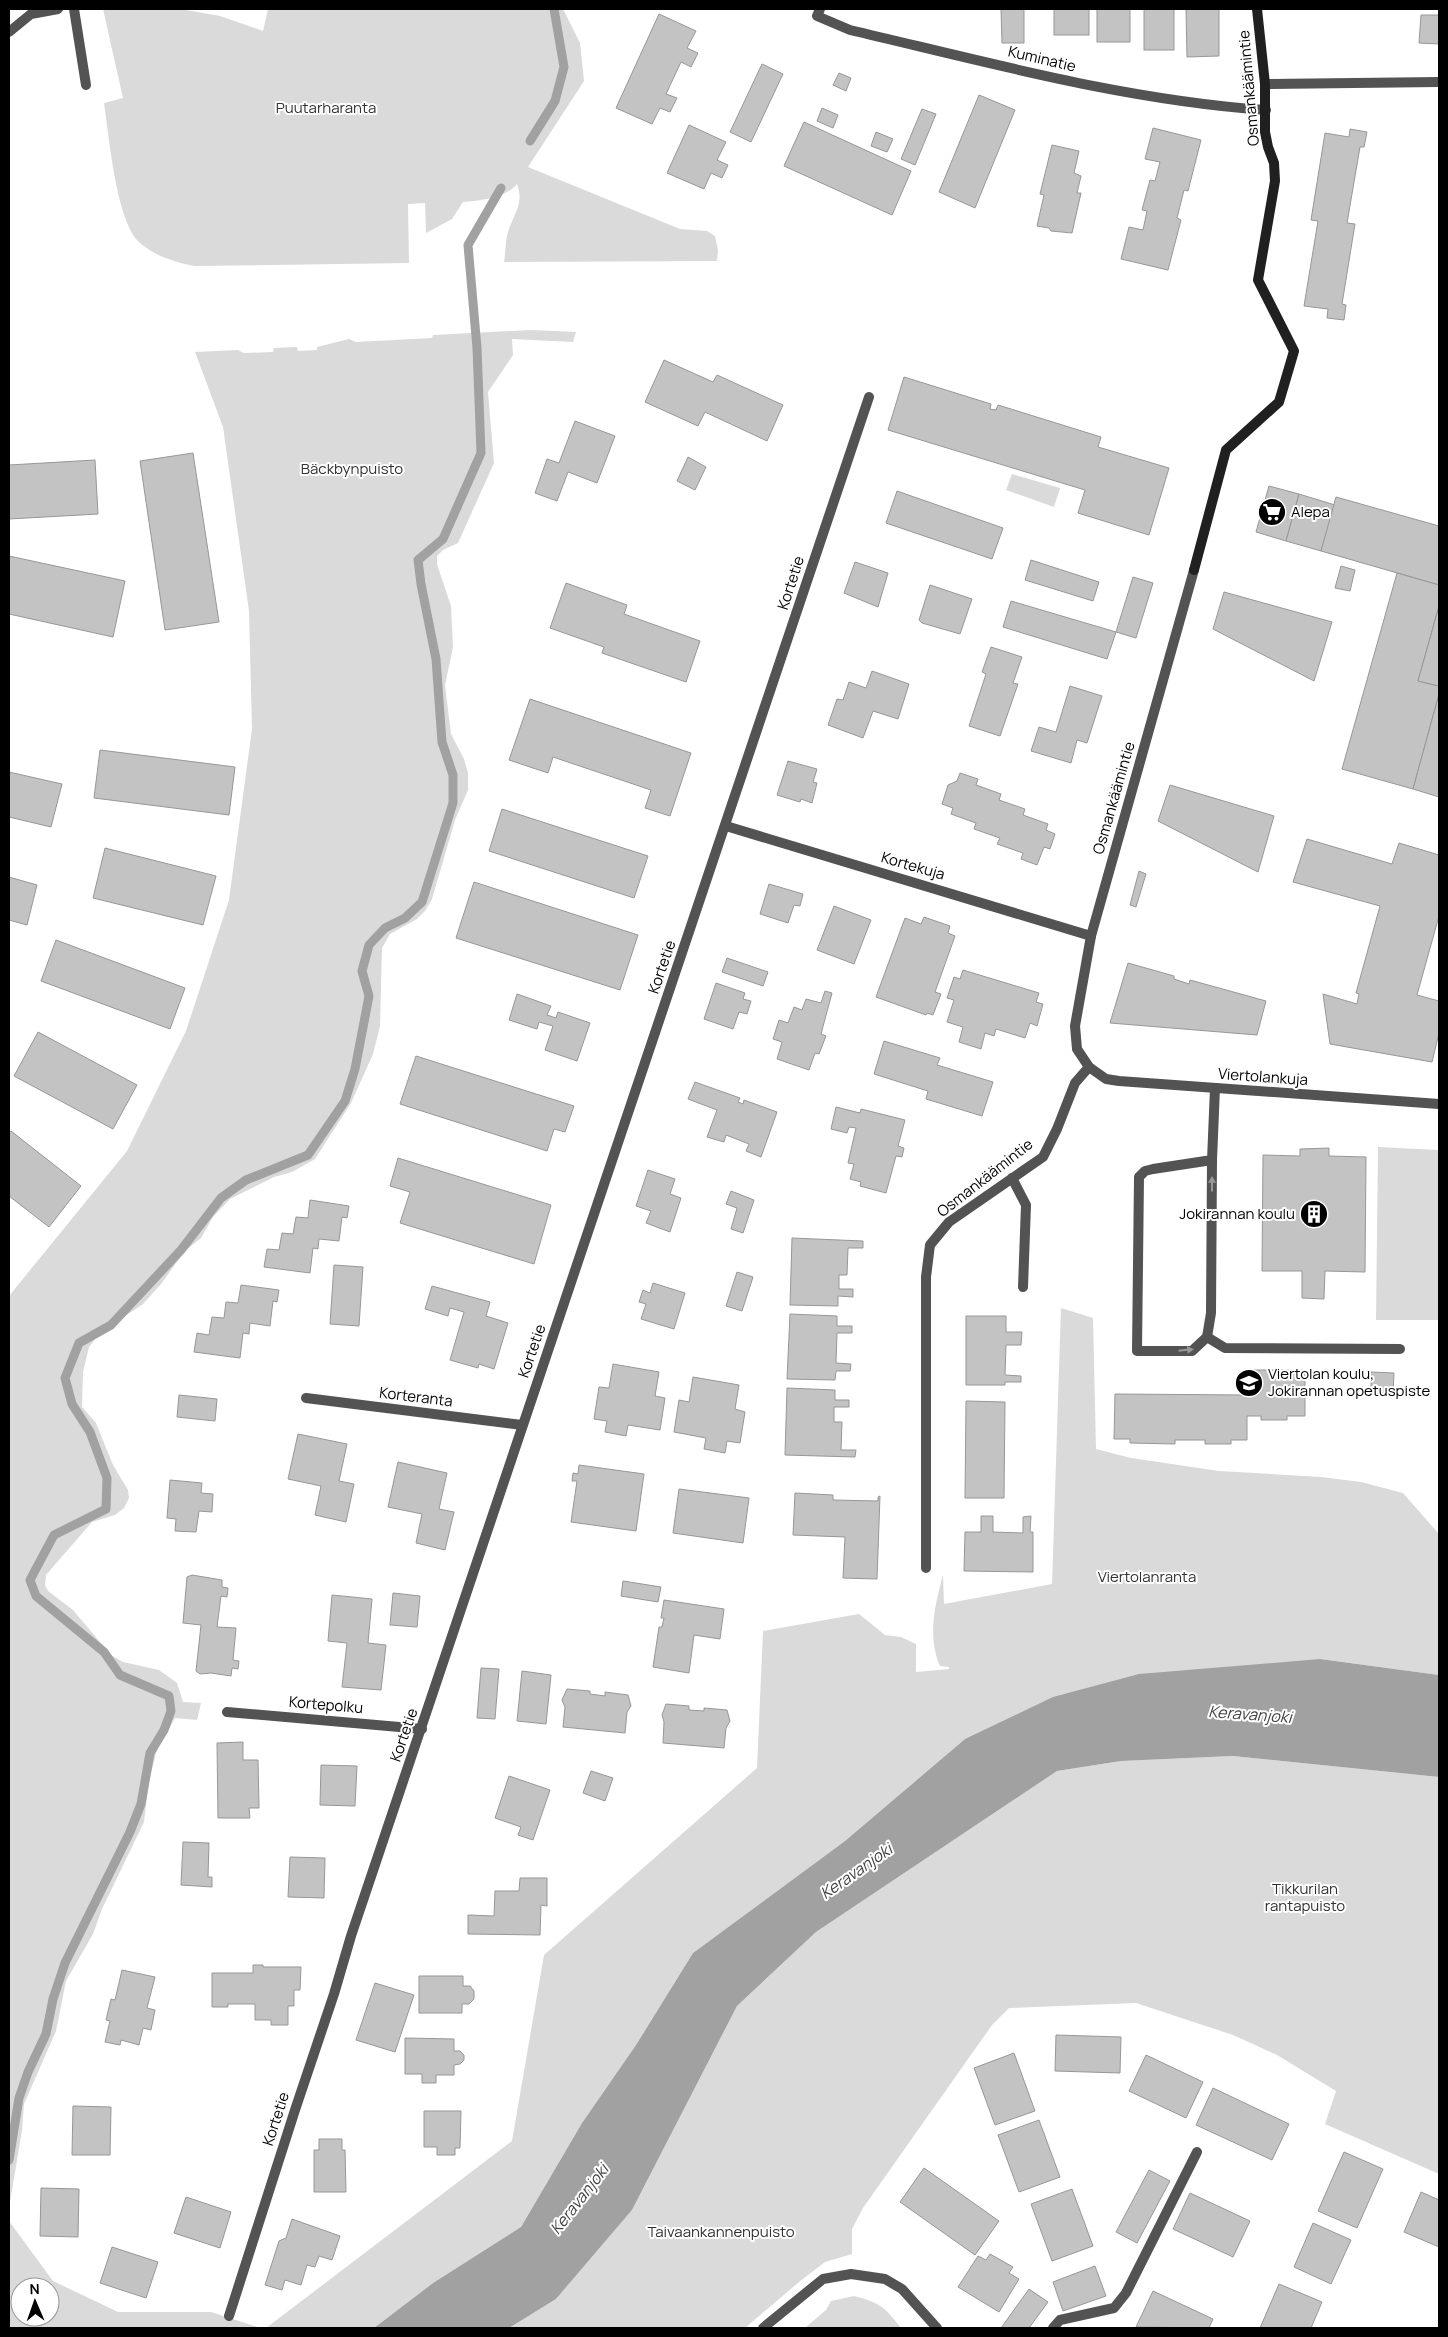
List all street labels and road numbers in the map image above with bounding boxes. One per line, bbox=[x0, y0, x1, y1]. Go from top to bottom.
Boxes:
street label: Osmankäämintie bbox=[1233, 29, 1264, 147]
street label: Kuminatie bbox=[1006, 41, 1078, 77]
street label: Kortetie bbox=[772, 553, 809, 612]
street label: Osmankäämintie bbox=[1087, 739, 1140, 857]
street label: Kortekuja bbox=[879, 846, 948, 885]
street label: Kortetie bbox=[643, 937, 681, 996]
street label: Viertolankuja bbox=[1217, 1063, 1309, 1090]
street label: Osmankäämintie bbox=[932, 1133, 1037, 1222]
street label: Kortetie bbox=[513, 1321, 551, 1380]
street label: Korteranta bbox=[378, 1382, 454, 1411]
street label: Kortepolku bbox=[288, 1691, 364, 1718]
street label: Kortetie bbox=[385, 1705, 423, 1764]
street label: Kortetie bbox=[257, 2089, 294, 2148]

